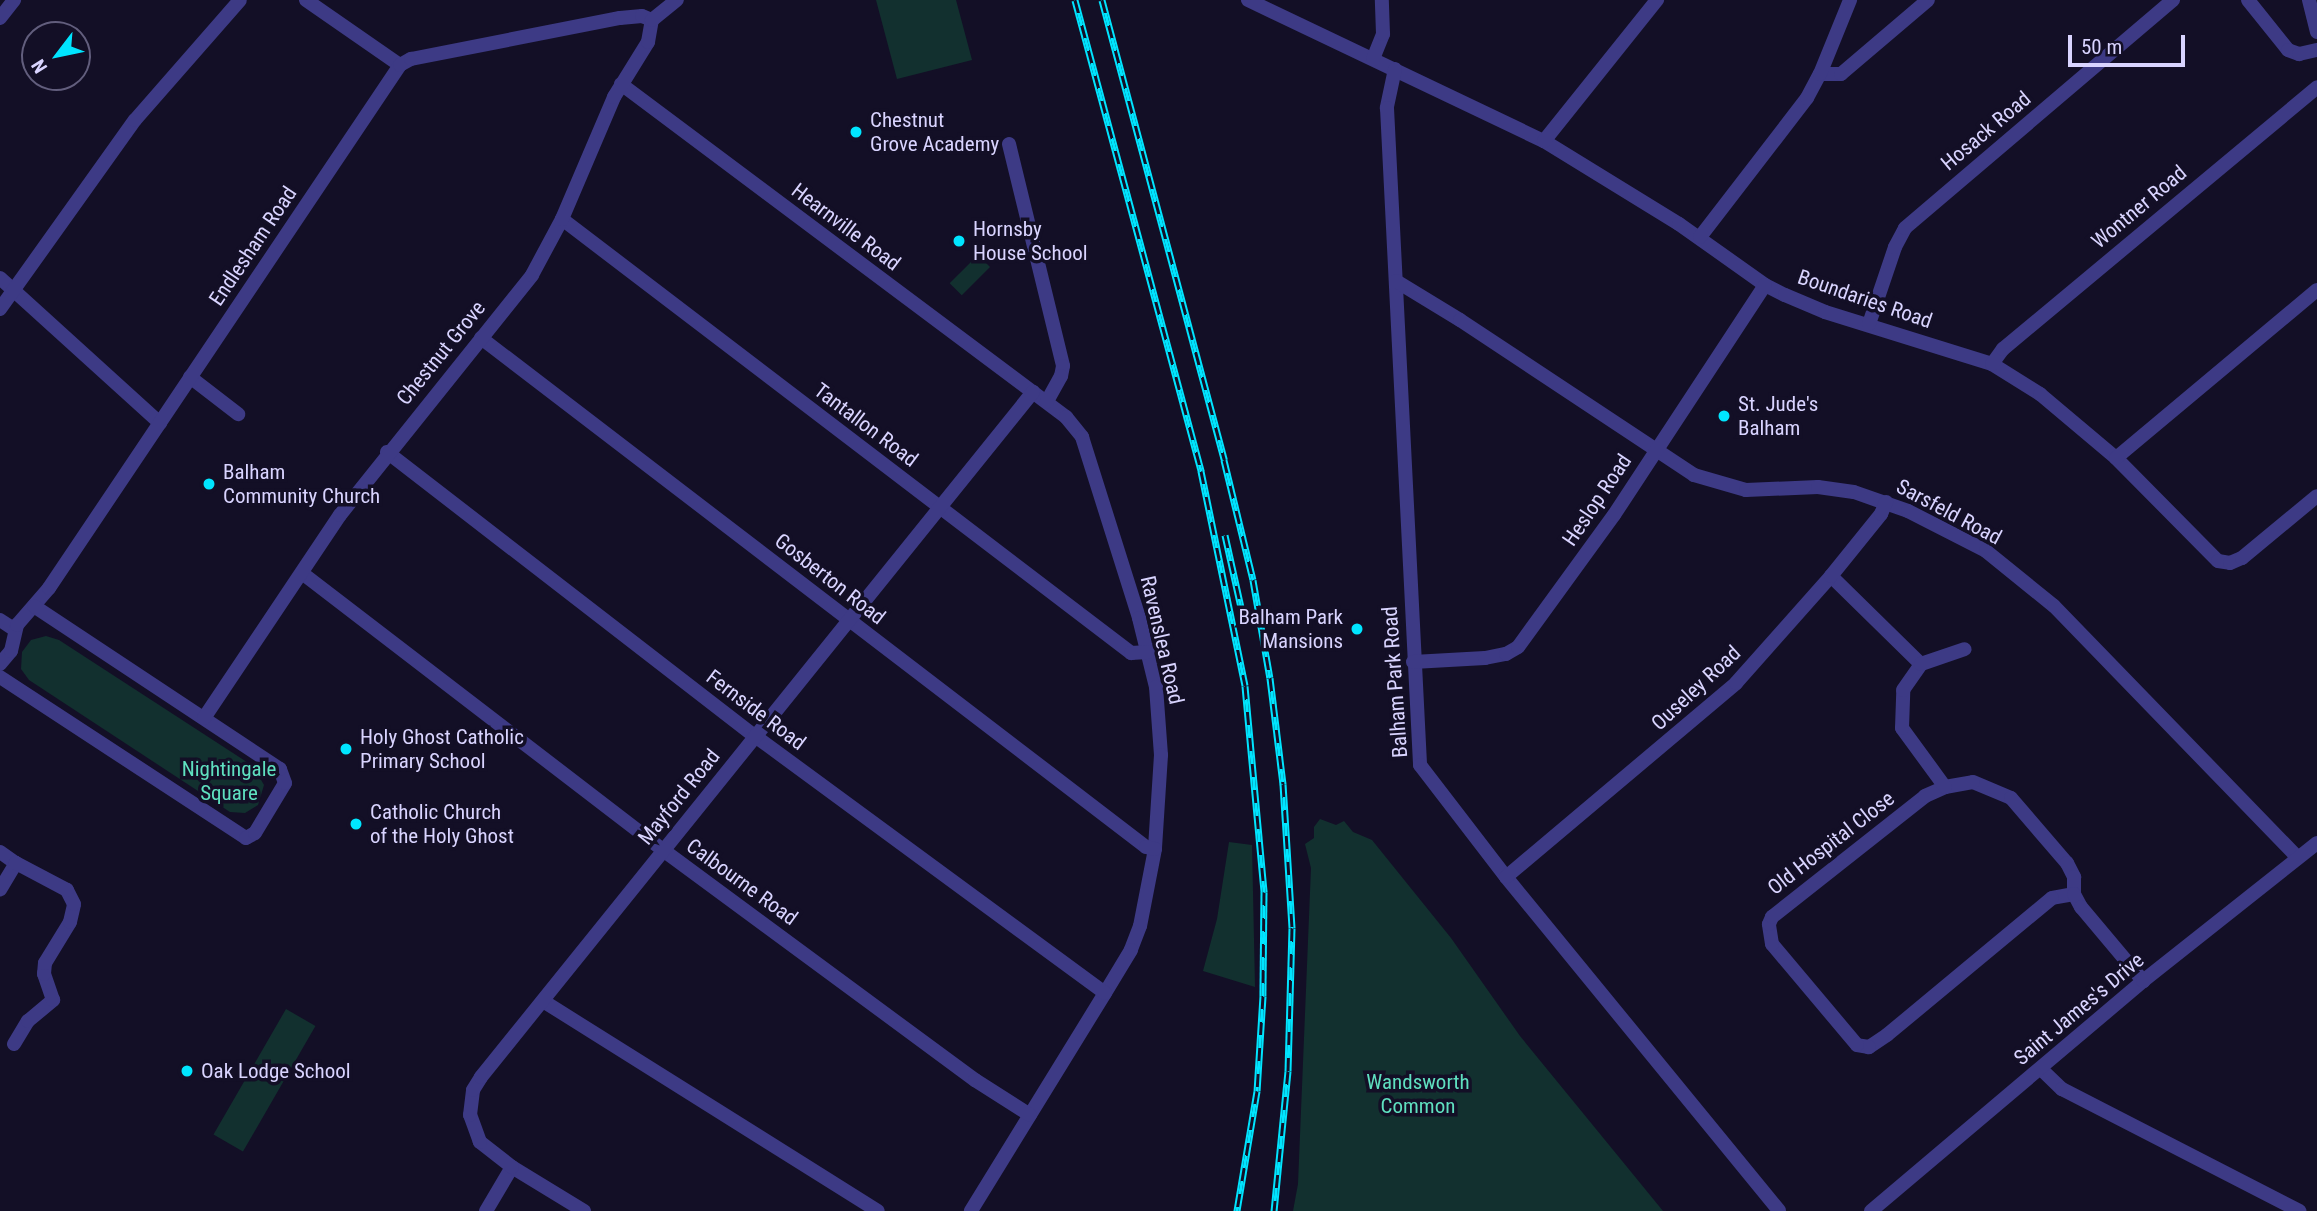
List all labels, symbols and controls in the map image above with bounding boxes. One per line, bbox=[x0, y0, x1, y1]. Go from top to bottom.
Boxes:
north arrow bbox=[21, 21, 91, 91]
scale bar bbox=[2072, 21, 2189, 65]
text: 50 m bbox=[2081, 35, 2122, 59]
text: N bbox=[27, 55, 52, 77]
street label: Hosack Road bbox=[1936, 86, 2036, 176]
place label: Chestnut Grove Academy bbox=[870, 107, 999, 157]
marker: Chestnut Grove Academy bbox=[848, 124, 864, 140]
street label: Wontner Road bbox=[2086, 160, 2192, 254]
street label: Hearnville Road bbox=[787, 178, 905, 276]
street label: Endlesham Road bbox=[204, 182, 302, 310]
place label: Hornsby House School bbox=[973, 216, 1088, 266]
marker: Hornsby House School bbox=[951, 233, 967, 249]
street label: Boundaries Road bbox=[1795, 264, 1935, 334]
street label: Chestnut Grove bbox=[391, 296, 491, 410]
street label: Tantallon Road bbox=[809, 378, 923, 472]
place label: St. Jude's Balham bbox=[1738, 391, 1818, 441]
marker: St. Jude's Balham bbox=[1716, 408, 1732, 424]
street label: Heslop Road bbox=[1557, 449, 1637, 551]
place label: Balham Community Church bbox=[223, 459, 380, 509]
street label: Sarsfeld Road bbox=[1892, 474, 2006, 550]
marker: Balham Community Church bbox=[201, 476, 217, 492]
street label: Gosberton Road bbox=[770, 528, 890, 630]
street label: Ravenslea Road bbox=[1135, 573, 1189, 707]
place label: Balham Park Mansions bbox=[1238, 604, 1343, 654]
street label: Balham Park Road bbox=[1377, 606, 1413, 758]
marker: Balham Park Mansions bbox=[1349, 621, 1365, 637]
street label: Ouseley Road bbox=[1646, 640, 1746, 736]
street label: Fernside Road bbox=[701, 664, 811, 756]
place label: Holy Ghost Catholic Primary School bbox=[360, 724, 524, 774]
marker: Holy Ghost Catholic Primary School bbox=[338, 741, 354, 757]
street label: Mayford Road bbox=[633, 744, 725, 850]
park label: Nightingale Square bbox=[182, 756, 276, 806]
street label: Old Hospital Close bbox=[1763, 786, 1899, 900]
place label: Catholic Church of the Holy Ghost bbox=[370, 799, 514, 849]
marker: Catholic Church of the Holy Ghost bbox=[348, 816, 364, 832]
street label: Calbourne Road bbox=[682, 833, 802, 931]
street label: Saint James's Drive bbox=[2009, 947, 2149, 1071]
place label: Oak Lodge School bbox=[201, 1058, 351, 1084]
marker: Oak Lodge School bbox=[179, 1063, 195, 1079]
park label: Wandsworth Common bbox=[1366, 1069, 1470, 1119]

